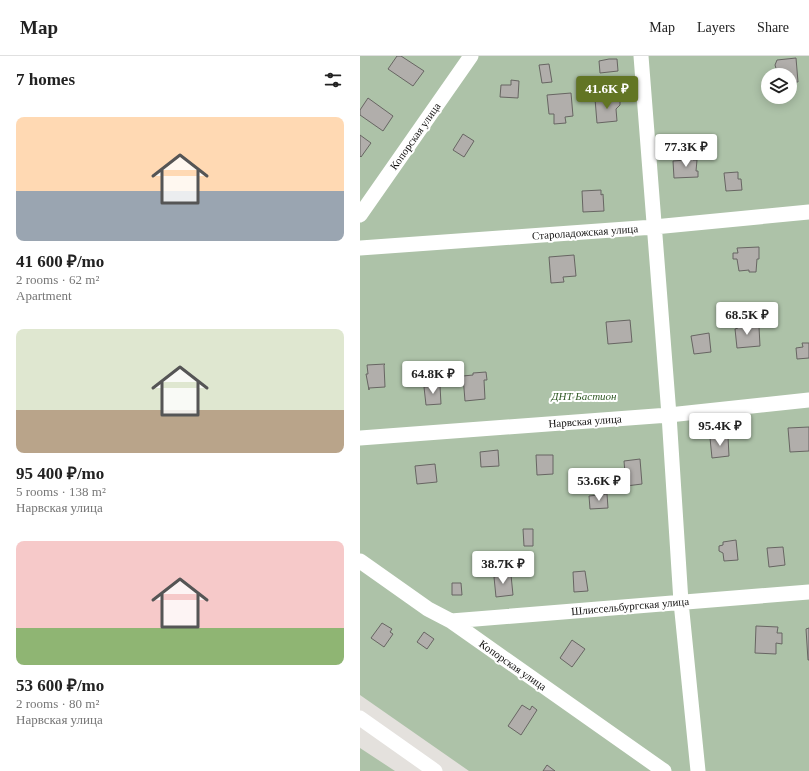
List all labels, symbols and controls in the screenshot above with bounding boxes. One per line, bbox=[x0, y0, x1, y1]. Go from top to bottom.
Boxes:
text: Map bbox=[20, 17, 58, 38]
text: Map bbox=[649, 20, 675, 35]
text: Layers bbox=[697, 20, 735, 35]
text: Share bbox=[757, 20, 789, 35]
map controls bbox=[761, 68, 797, 104]
button: layers bbox=[761, 68, 797, 104]
icon: filters bbox=[322, 69, 344, 91]
text: 7 homes bbox=[16, 70, 75, 89]
pin: 41.6K ₽ bbox=[570, 76, 644, 110]
text: 41.6K ₽ bbox=[585, 81, 629, 96]
street label: Копорская улица bbox=[387, 100, 443, 172]
pin: 77.3K ₽ bbox=[649, 134, 723, 168]
text: 77.3K ₽ bbox=[664, 139, 708, 154]
icon: home bbox=[144, 143, 216, 215]
street label: Староладожская улица bbox=[532, 222, 639, 242]
text: 41 600 ₽/mo bbox=[16, 252, 104, 271]
text: 2 rooms · 62 m² bbox=[16, 272, 99, 287]
text: Apartment bbox=[16, 288, 72, 303]
pin: 68.5K ₽ bbox=[710, 302, 784, 336]
text: 68.5K ₽ bbox=[725, 307, 769, 322]
icon: home bbox=[144, 355, 216, 427]
pin: 64.8K ₽ bbox=[396, 361, 470, 395]
text: 64.8K ₽ bbox=[411, 366, 455, 381]
park label: ДНТ Бастион bbox=[550, 390, 617, 402]
street label: Нарвская улица bbox=[548, 412, 622, 430]
pin: 95.4K ₽ bbox=[683, 413, 757, 447]
text: 95.4K ₽ bbox=[698, 418, 742, 433]
text: 95 400 ₽/mo bbox=[16, 464, 104, 483]
pin: 53.6K ₽ bbox=[562, 468, 636, 502]
text: 53.6K ₽ bbox=[577, 473, 621, 488]
text: 5 rooms · 138 m² bbox=[16, 484, 106, 499]
text: Нарвская улица bbox=[16, 500, 103, 515]
pin: 38.7K ₽ bbox=[466, 551, 540, 585]
text: 38.7K ₽ bbox=[481, 556, 525, 571]
icon: home bbox=[144, 567, 216, 639]
street label: Шлиссельбургская улица bbox=[571, 595, 690, 617]
street label: Копорская улица bbox=[477, 637, 549, 693]
text: 53 600 ₽/mo bbox=[16, 676, 104, 695]
text: 2 rooms · 80 m² bbox=[16, 696, 99, 711]
text: Нарвская улица bbox=[16, 712, 103, 727]

